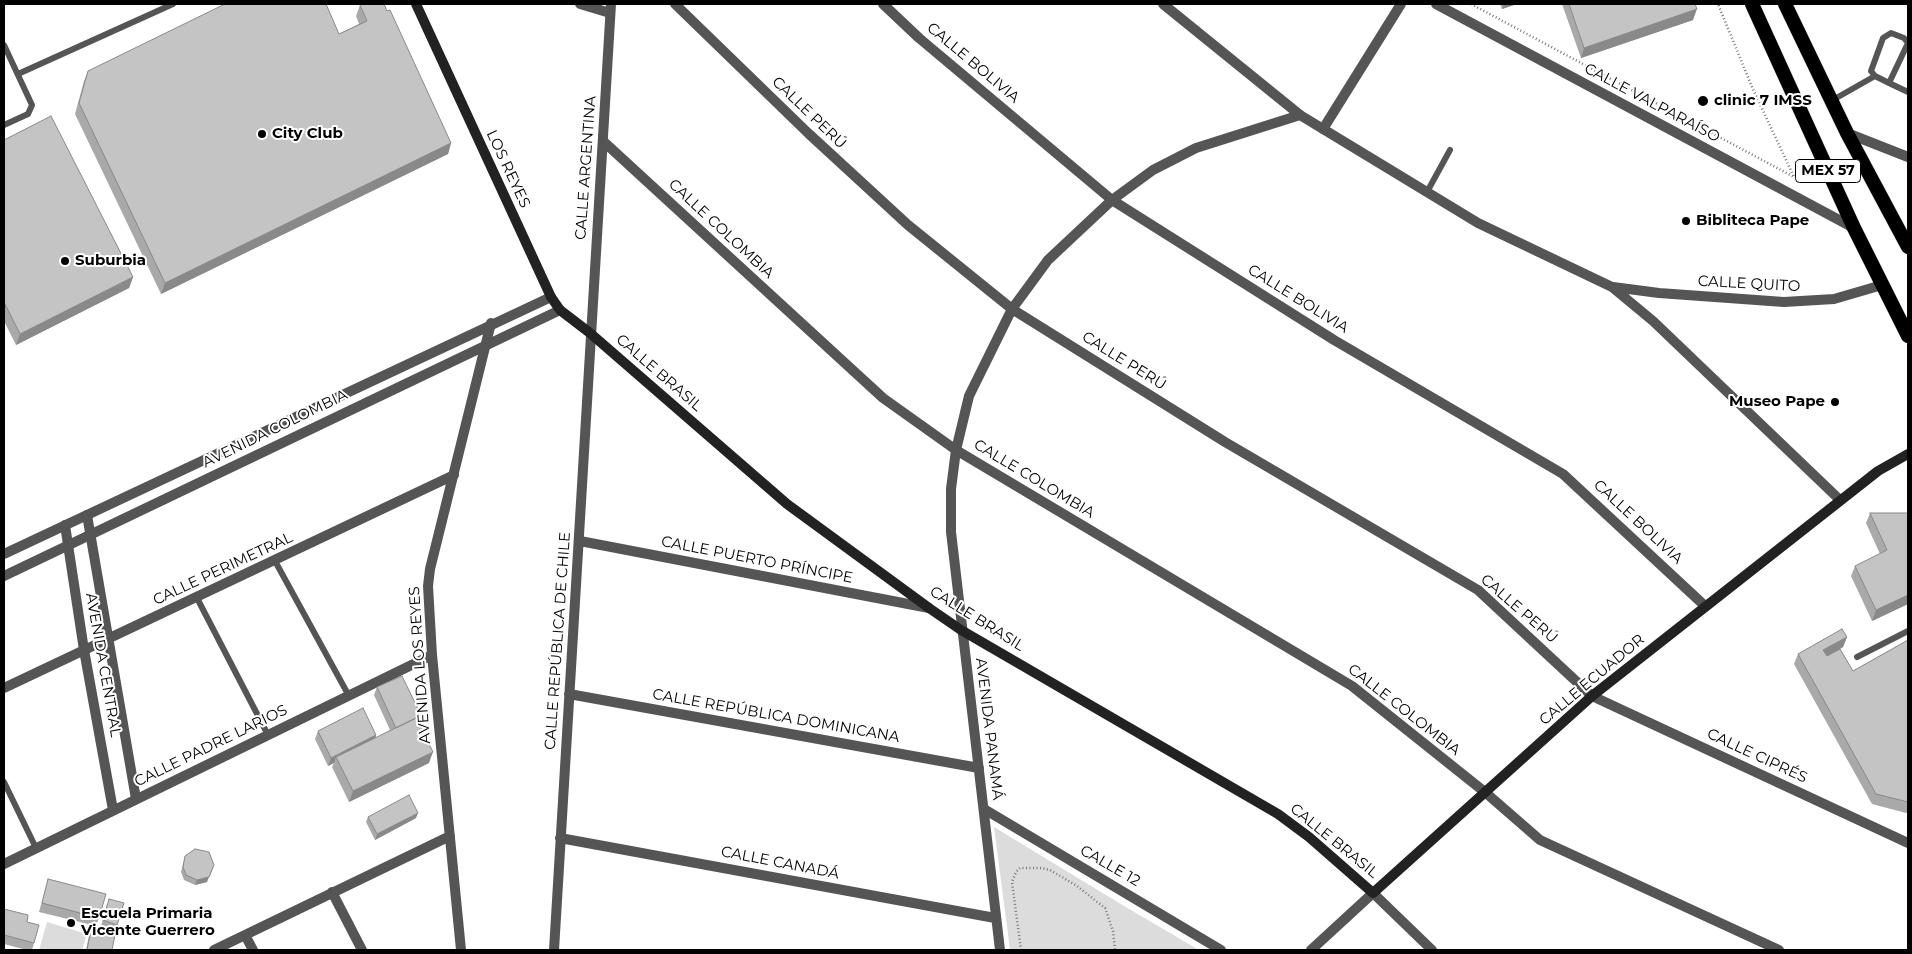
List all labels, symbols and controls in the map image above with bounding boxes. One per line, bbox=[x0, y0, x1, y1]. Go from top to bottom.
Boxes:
street label: CALLE BOLIVIA bbox=[923, 19, 1023, 107]
street label: CALLE VALPARAÍSO bbox=[1581, 60, 1723, 146]
street label: CALLE PERÚ bbox=[768, 73, 850, 153]
place label: clinic 7 IMSS bbox=[1714, 92, 1812, 110]
marker: clinic 7 IMSS bbox=[1696, 94, 1710, 108]
street label: CALLE ARGENTINA bbox=[572, 95, 600, 241]
place label: City Club bbox=[272, 125, 343, 143]
street label: LOS REYES bbox=[482, 127, 534, 211]
marker: City Club bbox=[256, 128, 268, 140]
road number: MEX 57 bbox=[1796, 160, 1860, 182]
street label: CALLE COLOMBIA bbox=[665, 176, 777, 282]
place label: Bibliteca Pape bbox=[1696, 212, 1809, 230]
marker: Bibliteca Pape bbox=[1680, 215, 1692, 227]
place label: Suburbia bbox=[75, 252, 146, 270]
marker: Suburbia bbox=[59, 255, 71, 267]
street label: CALLE BOLIVIA bbox=[1244, 261, 1352, 337]
street label: CALLE QUITO bbox=[1697, 272, 1801, 296]
street label: CALLE PERÚ bbox=[1078, 328, 1170, 394]
street label: CALLE BRASIL bbox=[612, 331, 706, 415]
street label: AVENIDA COLOMBIA bbox=[200, 386, 350, 472]
place label: Museo Pape bbox=[1729, 393, 1825, 411]
marker: Museo Pape bbox=[1829, 396, 1841, 408]
street label: CALLE COLOMBIA bbox=[970, 436, 1098, 522]
street label: CALLE BOLIVIA bbox=[1590, 476, 1686, 568]
street label: CALLE PERIMETRAL bbox=[150, 529, 296, 609]
street label: CALLE REPÚBLICA DE CHILE bbox=[541, 531, 575, 751]
street label: CALLE PUERTO PRÍNCIPE bbox=[660, 533, 854, 587]
street label: CALLE PERÚ bbox=[1477, 571, 1561, 647]
street label: CALLE BRASIL bbox=[926, 583, 1028, 655]
street label: AVENIDA LOS REYES bbox=[406, 586, 434, 744]
street label: AVENIDA CENTRAL bbox=[81, 592, 125, 738]
street label: CALLE ECUADOR bbox=[1536, 631, 1648, 729]
street label: AVENIDA PANAMÁ bbox=[971, 657, 1007, 801]
street label: CALLE COLOMBIA bbox=[1344, 661, 1464, 759]
street label: CALLE REPÚBLICA DOMINICANA bbox=[651, 685, 901, 747]
street label: CALLE PADRE LARIOS bbox=[132, 701, 290, 791]
street label: CALLE CIPRÉS bbox=[1704, 725, 1810, 787]
street label: CALLE BRASIL bbox=[1286, 800, 1382, 882]
street label: CALLE 12 bbox=[1077, 842, 1143, 890]
street label: CALLE CANADÁ bbox=[719, 843, 841, 883]
place label: Escuela Primaria Vicente Guerrero bbox=[81, 905, 215, 940]
marker: Escuela Primaria Vicente Guerrero bbox=[65, 917, 77, 929]

